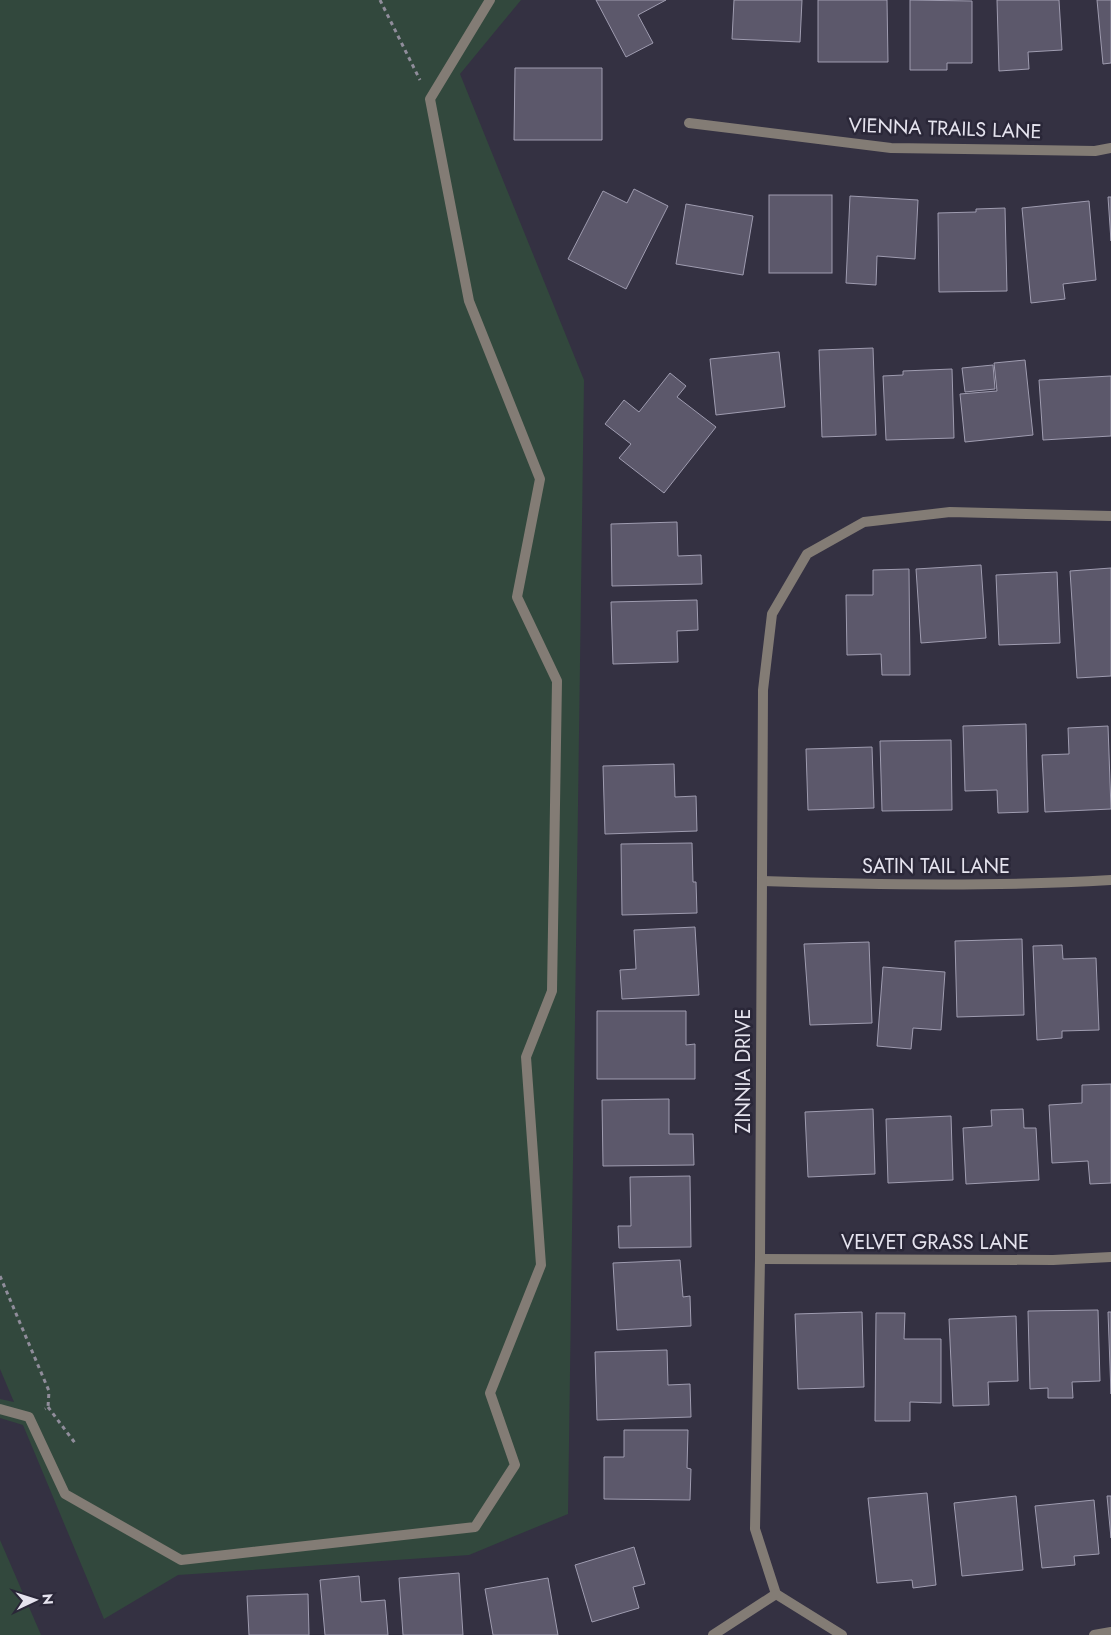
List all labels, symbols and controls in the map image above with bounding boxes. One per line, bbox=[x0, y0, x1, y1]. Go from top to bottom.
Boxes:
street label: VIENNA TRAILS LANE bbox=[848, 111, 1042, 146]
street label: SATIN TAIL LANE bbox=[862, 852, 1010, 881]
street label: ZINNIA DRIVE bbox=[729, 1009, 758, 1133]
street label: VELVET GRASS LANE bbox=[841, 1228, 1029, 1257]
north arrow bbox=[10, 1575, 60, 1625]
text: N bbox=[38, 1593, 58, 1605]

